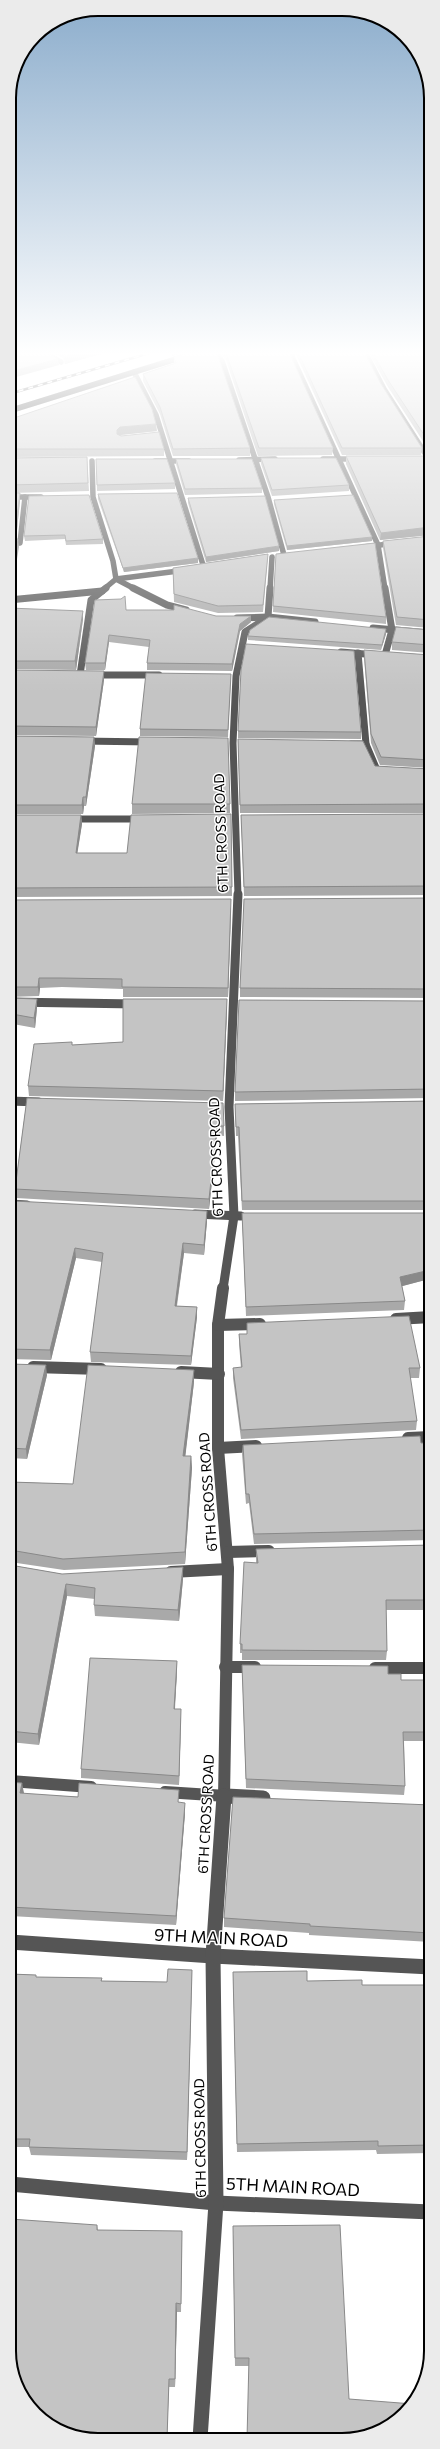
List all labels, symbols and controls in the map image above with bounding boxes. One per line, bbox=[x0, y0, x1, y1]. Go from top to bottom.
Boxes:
street label: 6TH CROSS ROAD bbox=[210, 773, 231, 893]
street label: 6TH CROSS ROAD bbox=[205, 1097, 226, 1217]
street label: 6TH CROSS ROAD bbox=[195, 1432, 220, 1552]
street label: 6TH CROSS ROAD bbox=[194, 1754, 217, 1874]
street label: 9TH MAIN ROAD bbox=[153, 1924, 289, 1951]
street label: 6TH CROSS ROAD bbox=[190, 2078, 209, 2198]
street label: 5TH MAIN ROAD bbox=[226, 2173, 360, 2200]

